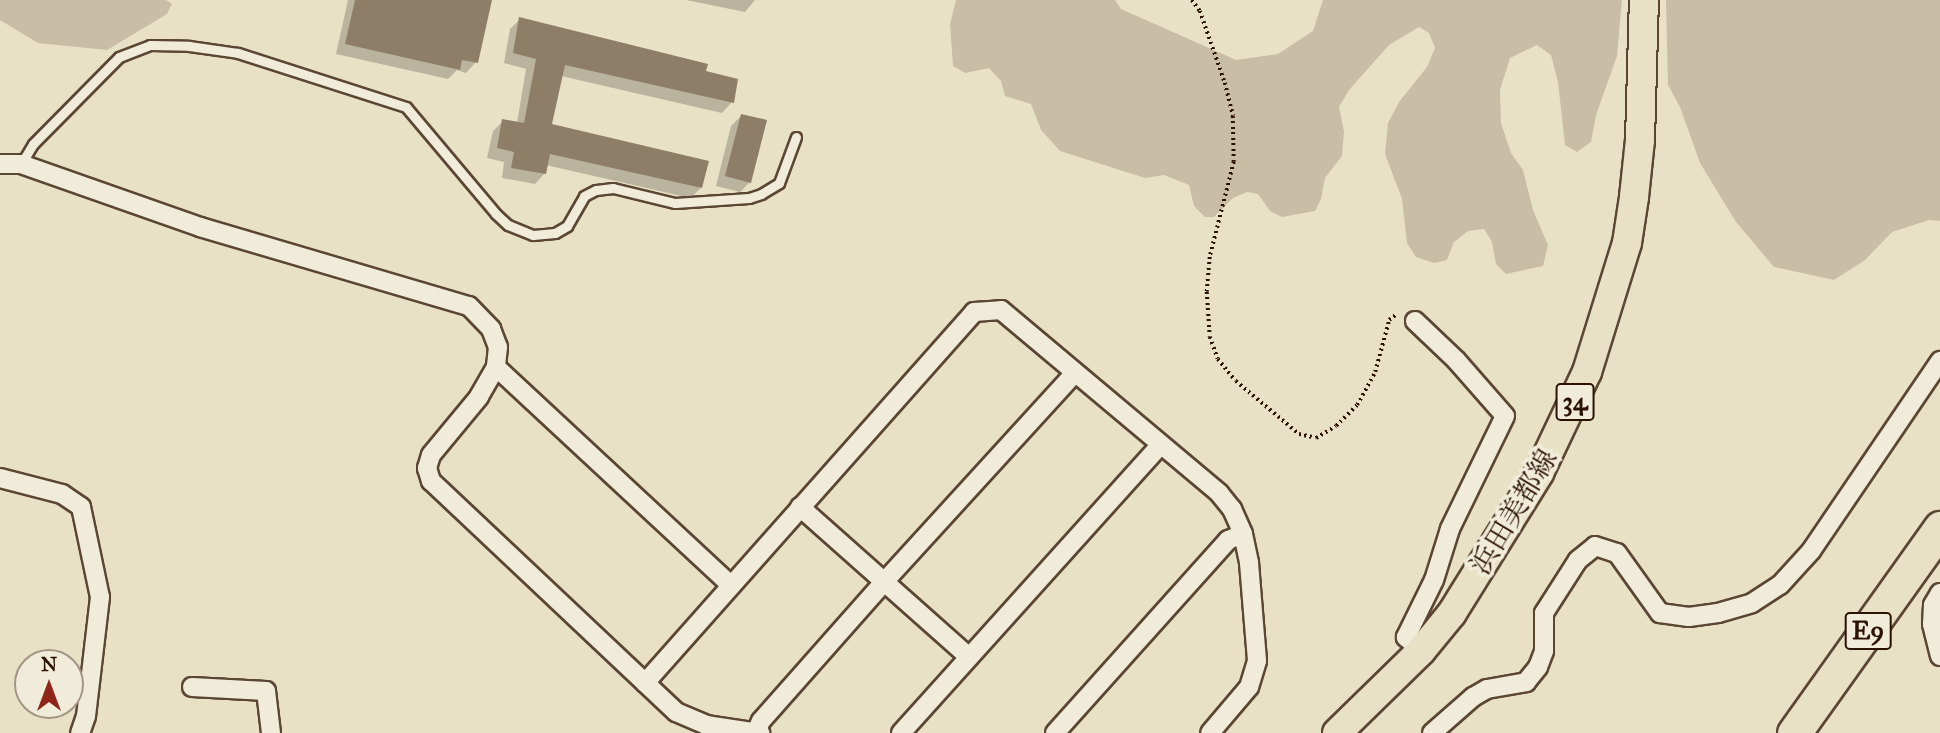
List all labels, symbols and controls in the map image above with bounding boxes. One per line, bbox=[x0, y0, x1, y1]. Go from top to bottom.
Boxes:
road number: 34 bbox=[1554, 380, 1596, 424]
street label: 浜田美都線 bbox=[1464, 443, 1564, 581]
road number: E9 bbox=[1843, 608, 1892, 653]
north arrow bbox=[14, 649, 84, 719]
text: N bbox=[41, 653, 57, 676]

